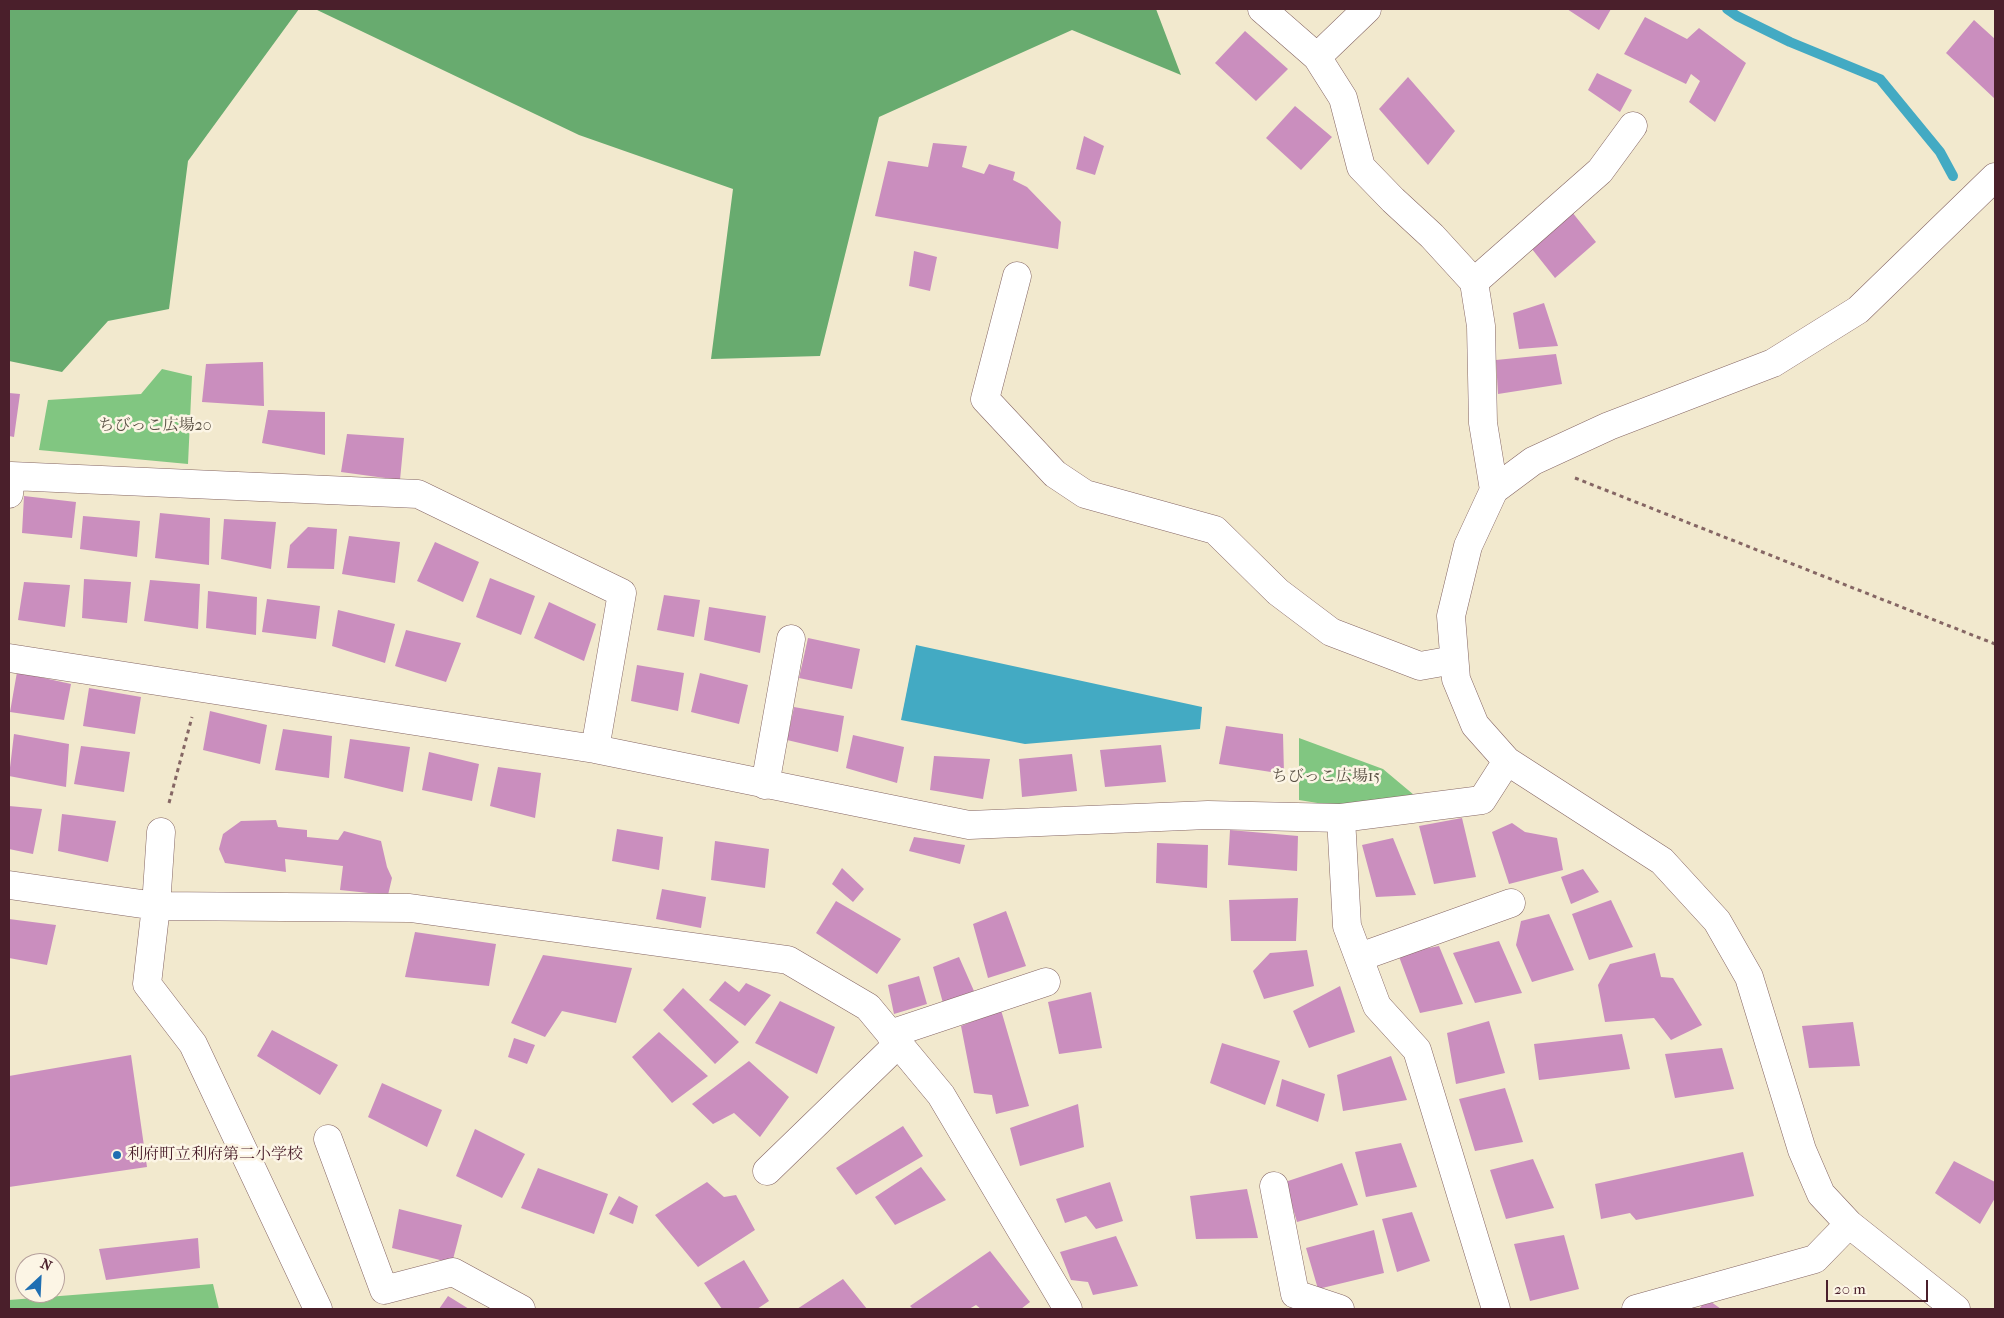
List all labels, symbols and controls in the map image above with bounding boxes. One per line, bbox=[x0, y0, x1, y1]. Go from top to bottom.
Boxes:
park label: ちびっこ広場20 bbox=[98, 416, 212, 436]
park label: ちびっこ広場15 bbox=[1272, 767, 1380, 787]
place label: 利府町立利府第二小学校 bbox=[127, 1145, 303, 1165]
marker: 利府町立利府第二小学校 bbox=[111, 1149, 123, 1161]
north arrow bbox=[15, 1253, 65, 1303]
text: N bbox=[38, 1255, 55, 1275]
scale bar bbox=[1829, 1270, 1932, 1302]
text: 20 m bbox=[1834, 1280, 1866, 1298]

